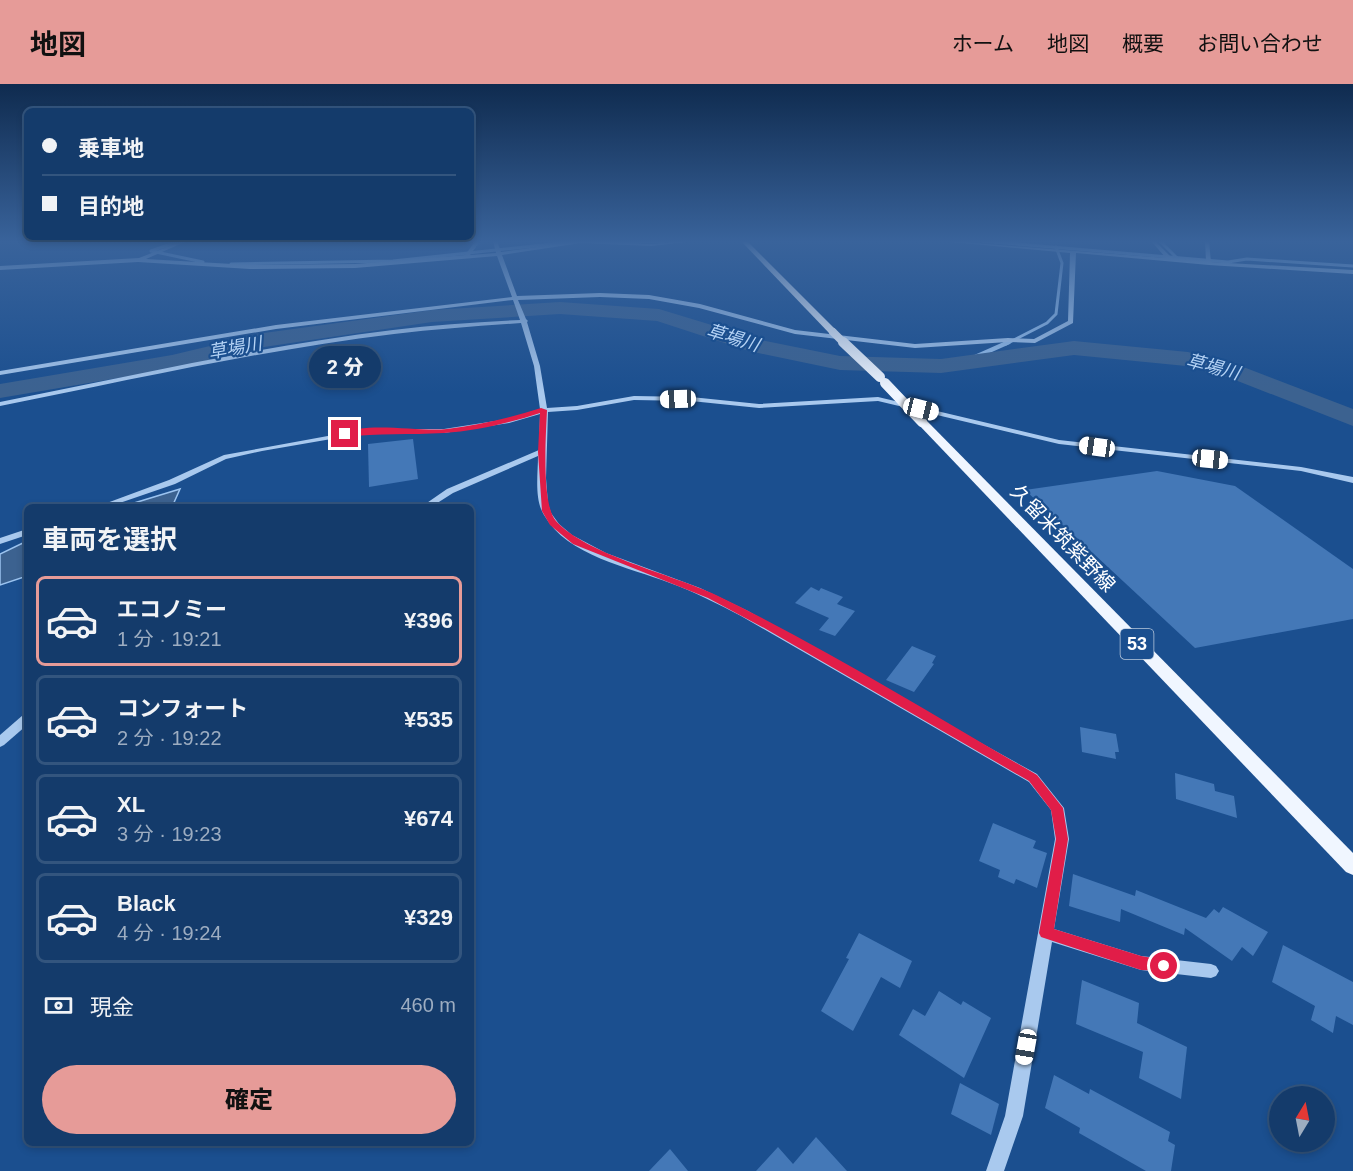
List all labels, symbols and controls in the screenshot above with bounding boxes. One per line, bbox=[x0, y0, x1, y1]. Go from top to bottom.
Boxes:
text: 地図 bbox=[30, 29, 86, 60]
text: ホーム bbox=[952, 32, 1014, 55]
text: 地図 bbox=[1047, 32, 1089, 55]
text: 概要 bbox=[1122, 32, 1164, 55]
text: お問い合わせ bbox=[1197, 32, 1323, 55]
text: 乗車地 bbox=[78, 136, 144, 161]
text: 目的地 bbox=[78, 194, 144, 219]
water label: 草場川 bbox=[704, 321, 764, 356]
water label: 草場川 bbox=[207, 333, 265, 363]
callout: 2 分 bbox=[309, 347, 381, 389]
water label: 草場川 bbox=[1184, 350, 1244, 384]
text: 2 分 bbox=[327, 356, 363, 378]
car bbox=[660, 389, 696, 409]
car bbox=[901, 396, 941, 422]
route end bbox=[331, 420, 358, 447]
car bbox=[1078, 436, 1116, 458]
car bbox=[1191, 448, 1229, 470]
street label: 久留米筑紫野線 bbox=[1006, 480, 1120, 596]
text: 車両を選択 bbox=[42, 525, 177, 555]
icon: car bbox=[45, 594, 99, 648]
text: エコノミー bbox=[117, 597, 227, 622]
text: ¥396 bbox=[404, 608, 453, 633]
text: 1 分 · 19:21 bbox=[117, 628, 222, 650]
road number: 53 bbox=[1120, 629, 1154, 659]
icon: car bbox=[45, 693, 99, 747]
text: コンフォート bbox=[117, 696, 248, 721]
text: ¥535 bbox=[404, 707, 453, 732]
text: 2 分 · 19:22 bbox=[117, 727, 222, 749]
icon: car bbox=[45, 792, 99, 846]
text: XL bbox=[117, 792, 145, 817]
text: ¥674 bbox=[404, 806, 453, 831]
text: 3 分 · 19:23 bbox=[117, 823, 222, 845]
icon: car bbox=[45, 891, 99, 945]
text: Black bbox=[117, 891, 176, 916]
text: ¥329 bbox=[404, 905, 453, 930]
text: 4 分 · 19:24 bbox=[117, 922, 222, 944]
route start bbox=[1150, 952, 1177, 979]
icon: cash bbox=[42, 989, 75, 1022]
text: 460 m bbox=[400, 994, 456, 1016]
text: 現金 bbox=[90, 995, 134, 1020]
car bbox=[1014, 1028, 1038, 1066]
button: 確定 bbox=[42, 1065, 456, 1134]
north arrow bbox=[1269, 1086, 1335, 1152]
map controls bbox=[1269, 1086, 1335, 1152]

